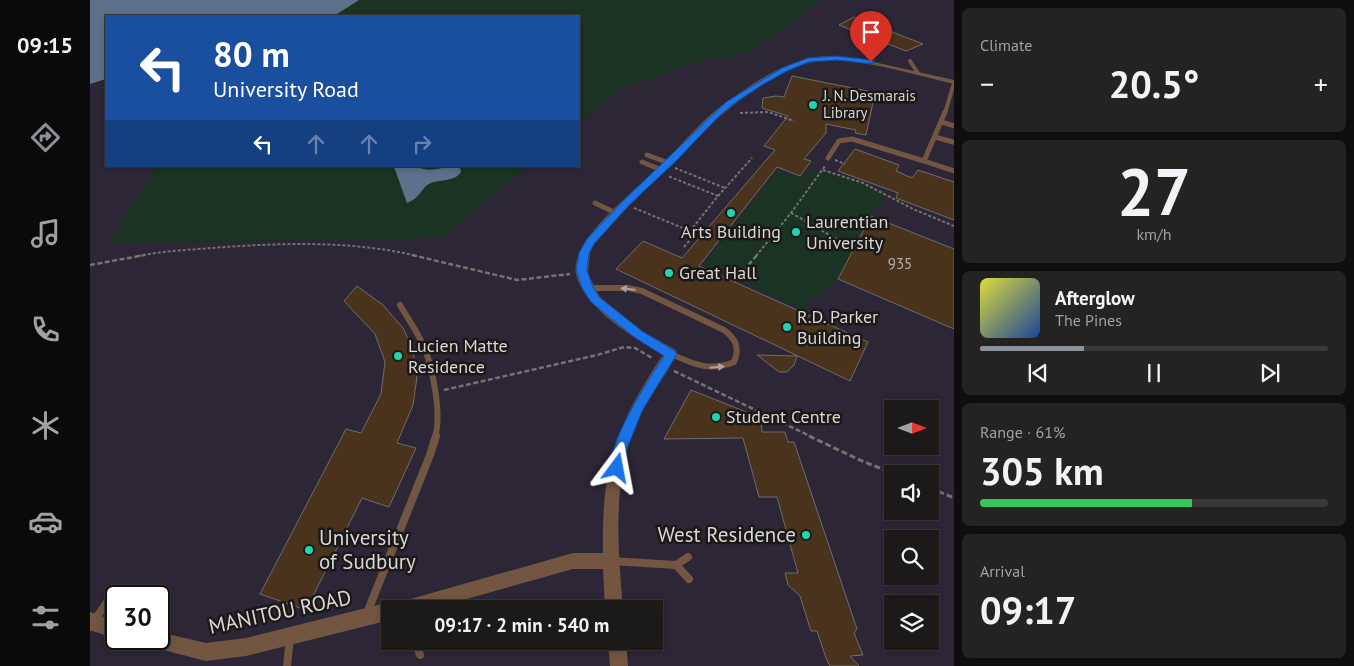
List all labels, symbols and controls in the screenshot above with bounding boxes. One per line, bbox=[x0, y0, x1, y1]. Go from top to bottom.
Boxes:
pin bbox=[850, 11, 892, 62]
icon: arrive bbox=[857, 18, 885, 46]
text: 09:15 bbox=[17, 31, 73, 59]
text: 80 m bbox=[213, 31, 290, 77]
icon: left bbox=[130, 35, 195, 100]
text: Climate bbox=[980, 35, 1032, 55]
text: 20.5° bbox=[1109, 59, 1199, 108]
text: − bbox=[980, 65, 994, 102]
text: + bbox=[1314, 65, 1328, 102]
text: University Road bbox=[213, 75, 359, 103]
place label: J. N. Desmarais Library bbox=[822, 86, 916, 122]
marker: J. N. Desmarais Library bbox=[807, 99, 819, 111]
icon: directions bbox=[28, 120, 63, 155]
icon: left bbox=[249, 130, 277, 158]
icon: ahead bbox=[302, 130, 330, 158]
icon: ahead bbox=[355, 130, 383, 158]
icon: right bbox=[408, 130, 436, 158]
text: 27 bbox=[1117, 149, 1191, 233]
marker: Arts Building bbox=[725, 207, 737, 219]
place label: Laurentian University bbox=[806, 210, 888, 254]
icon: music bbox=[28, 216, 63, 251]
place label: Arts Building bbox=[681, 220, 781, 243]
text: km/h bbox=[1136, 224, 1172, 244]
marker: Laurentian University bbox=[790, 226, 802, 238]
house number: 935 bbox=[888, 254, 912, 273]
place label: Great Hall bbox=[679, 261, 757, 284]
marker: Great Hall bbox=[663, 267, 675, 279]
one-way arrow bbox=[620, 285, 636, 293]
text: Afterglow bbox=[1055, 286, 1135, 310]
place label: R.D. Parker Building bbox=[797, 305, 878, 349]
text: The Pines bbox=[1055, 310, 1122, 330]
icon: phone bbox=[28, 312, 63, 347]
marker: R.D. Parker Building bbox=[781, 321, 793, 333]
place label: Lucien Matte Residence bbox=[408, 334, 508, 378]
marker: Lucien Matte Residence bbox=[392, 350, 404, 362]
icon: previous bbox=[1024, 359, 1052, 387]
icon: pause bbox=[1140, 359, 1168, 387]
icon: next bbox=[1256, 359, 1284, 387]
one-way arrow bbox=[709, 363, 725, 371]
north arrow bbox=[884, 400, 939, 455]
map controls bbox=[884, 400, 939, 650]
place label: Student Centre bbox=[726, 405, 841, 428]
icon: climate bbox=[28, 408, 63, 443]
marker: Student Centre bbox=[710, 411, 722, 423]
text: Range · 61% bbox=[980, 422, 1065, 442]
position arrow bbox=[590, 441, 642, 493]
text: 305 km bbox=[980, 446, 1104, 495]
button: sound bbox=[884, 465, 939, 520]
icon: car bbox=[28, 504, 63, 539]
place label: West Residence bbox=[658, 521, 796, 548]
place label: University of Sudbury bbox=[319, 524, 416, 575]
marker: West Residence bbox=[800, 529, 812, 541]
button: search bbox=[884, 530, 939, 585]
marker: University of Sudbury bbox=[303, 544, 315, 556]
text: Arrival bbox=[980, 561, 1025, 581]
street label: MANITOU ROAD bbox=[206, 583, 354, 640]
speed limit sign: 30 bbox=[105, 585, 170, 650]
text: 09:17 bbox=[980, 585, 1076, 634]
button: layers bbox=[884, 595, 939, 650]
icon: filters bbox=[28, 600, 63, 635]
text: 09:17 · 2 min · 540 m bbox=[435, 613, 609, 637]

